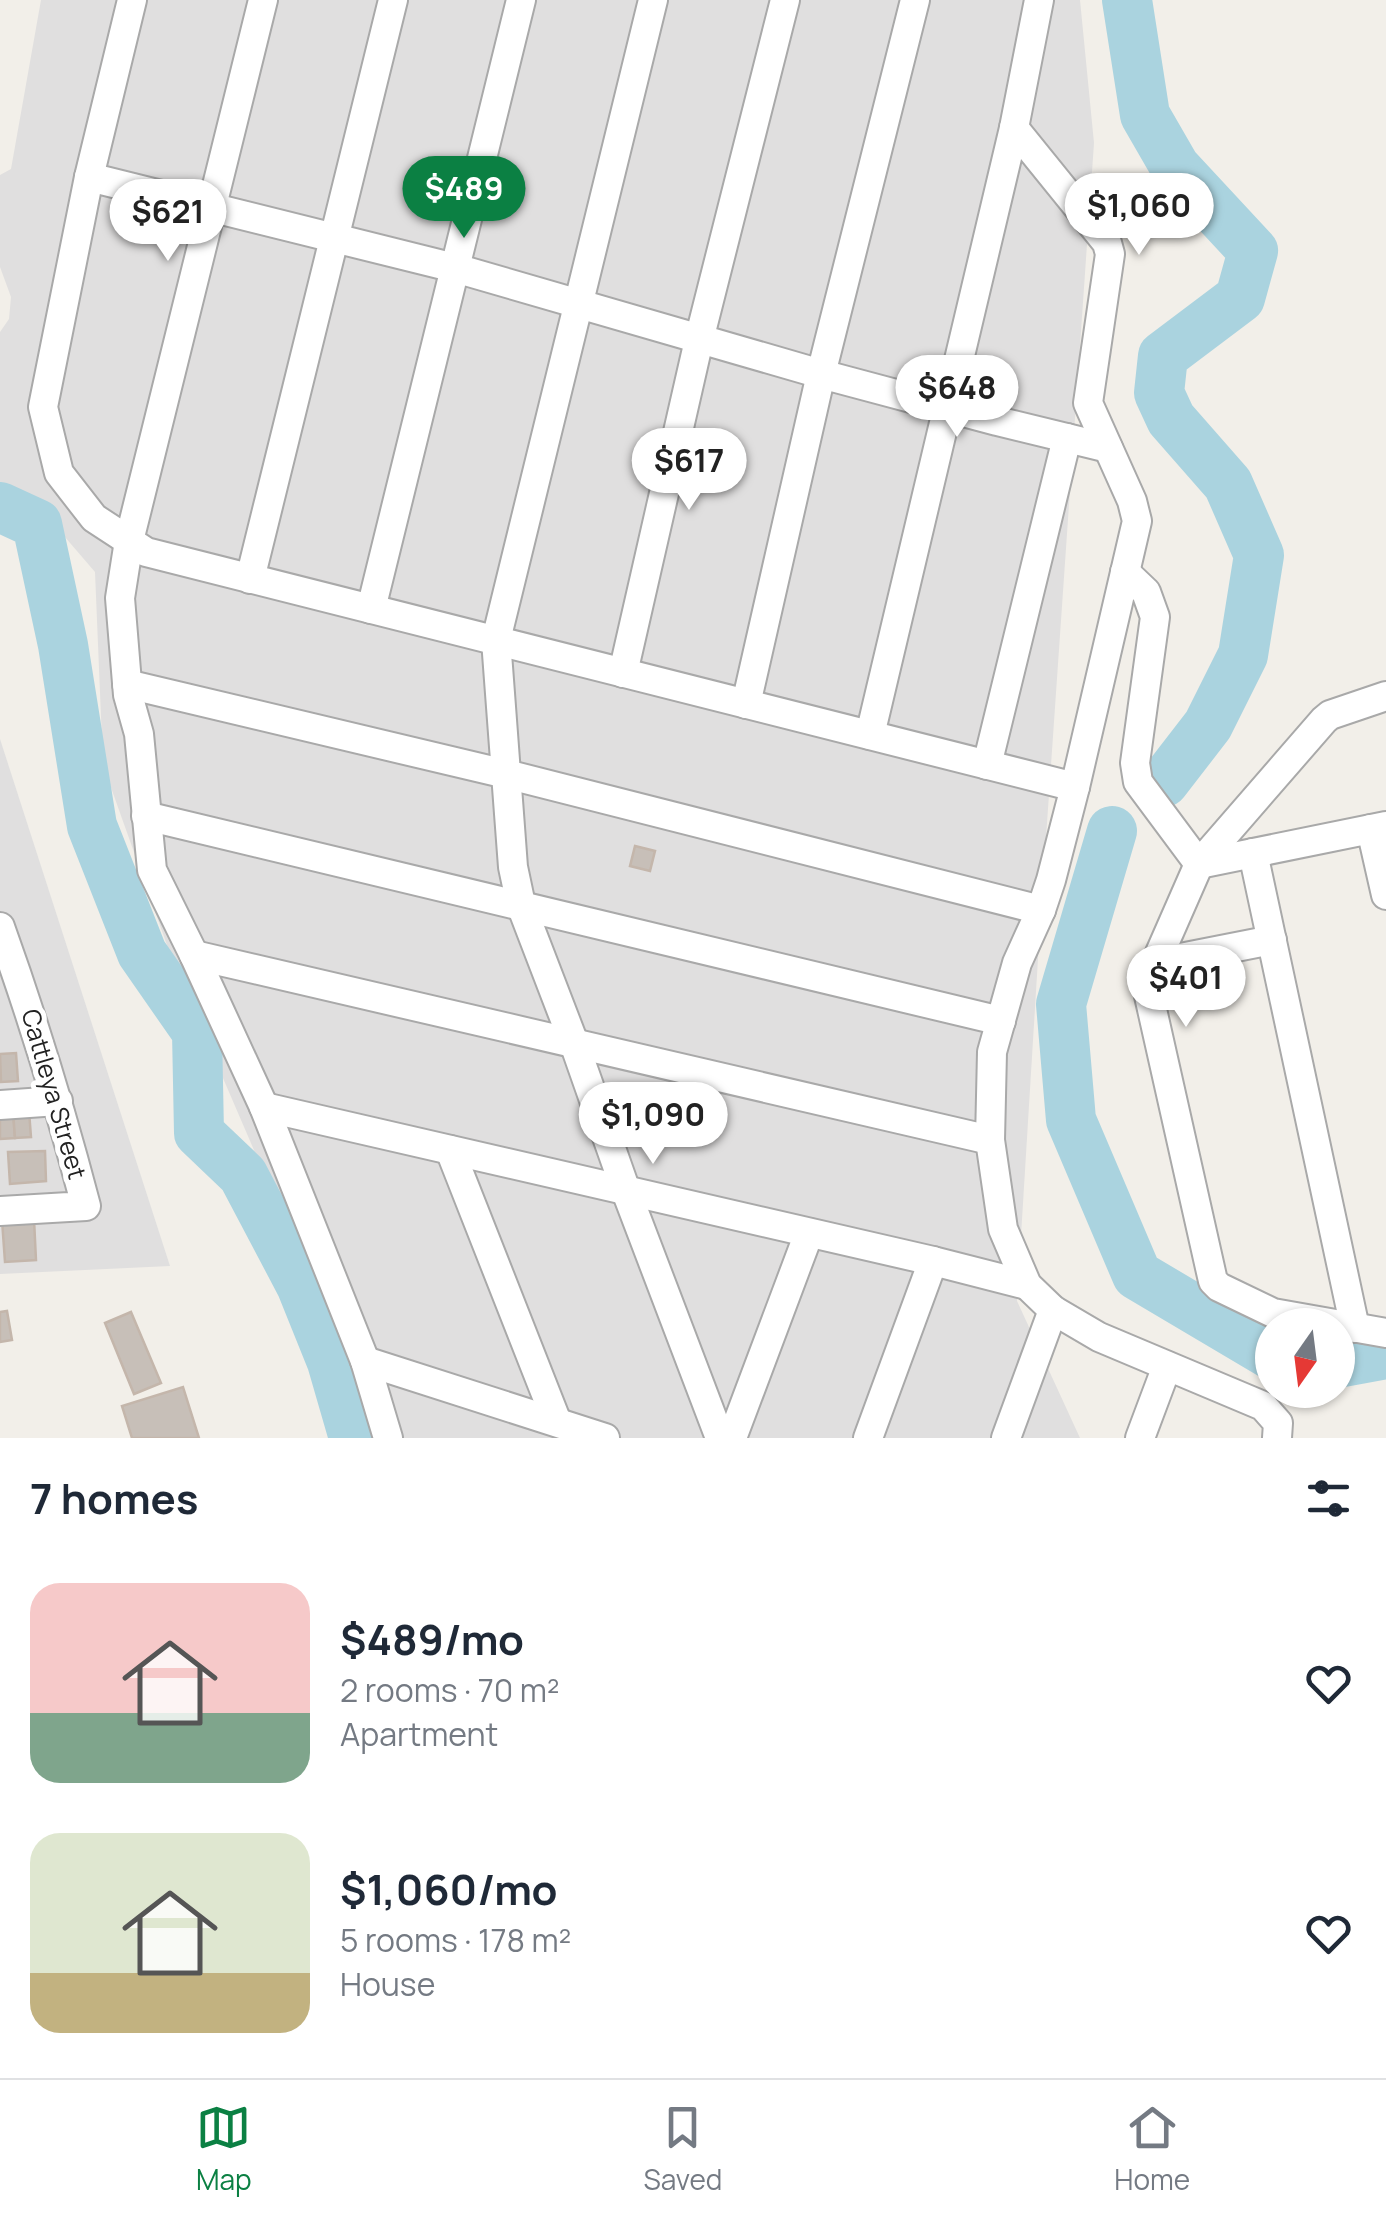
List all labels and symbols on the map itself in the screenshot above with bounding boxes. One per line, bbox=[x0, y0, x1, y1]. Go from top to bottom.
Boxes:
pin: $489 bbox=[405, 156, 523, 241]
pin: $1,060 bbox=[1058, 173, 1220, 258]
pin: $621 bbox=[109, 179, 227, 264]
pin: $648 bbox=[898, 355, 1016, 440]
pin: $617 bbox=[630, 428, 748, 513]
pin: $401 bbox=[1127, 945, 1245, 1030]
street label: Cattleya Street bbox=[13, 1005, 95, 1183]
pin: $1,090 bbox=[572, 1082, 734, 1167]
north arrow bbox=[1255, 1308, 1355, 1408]

